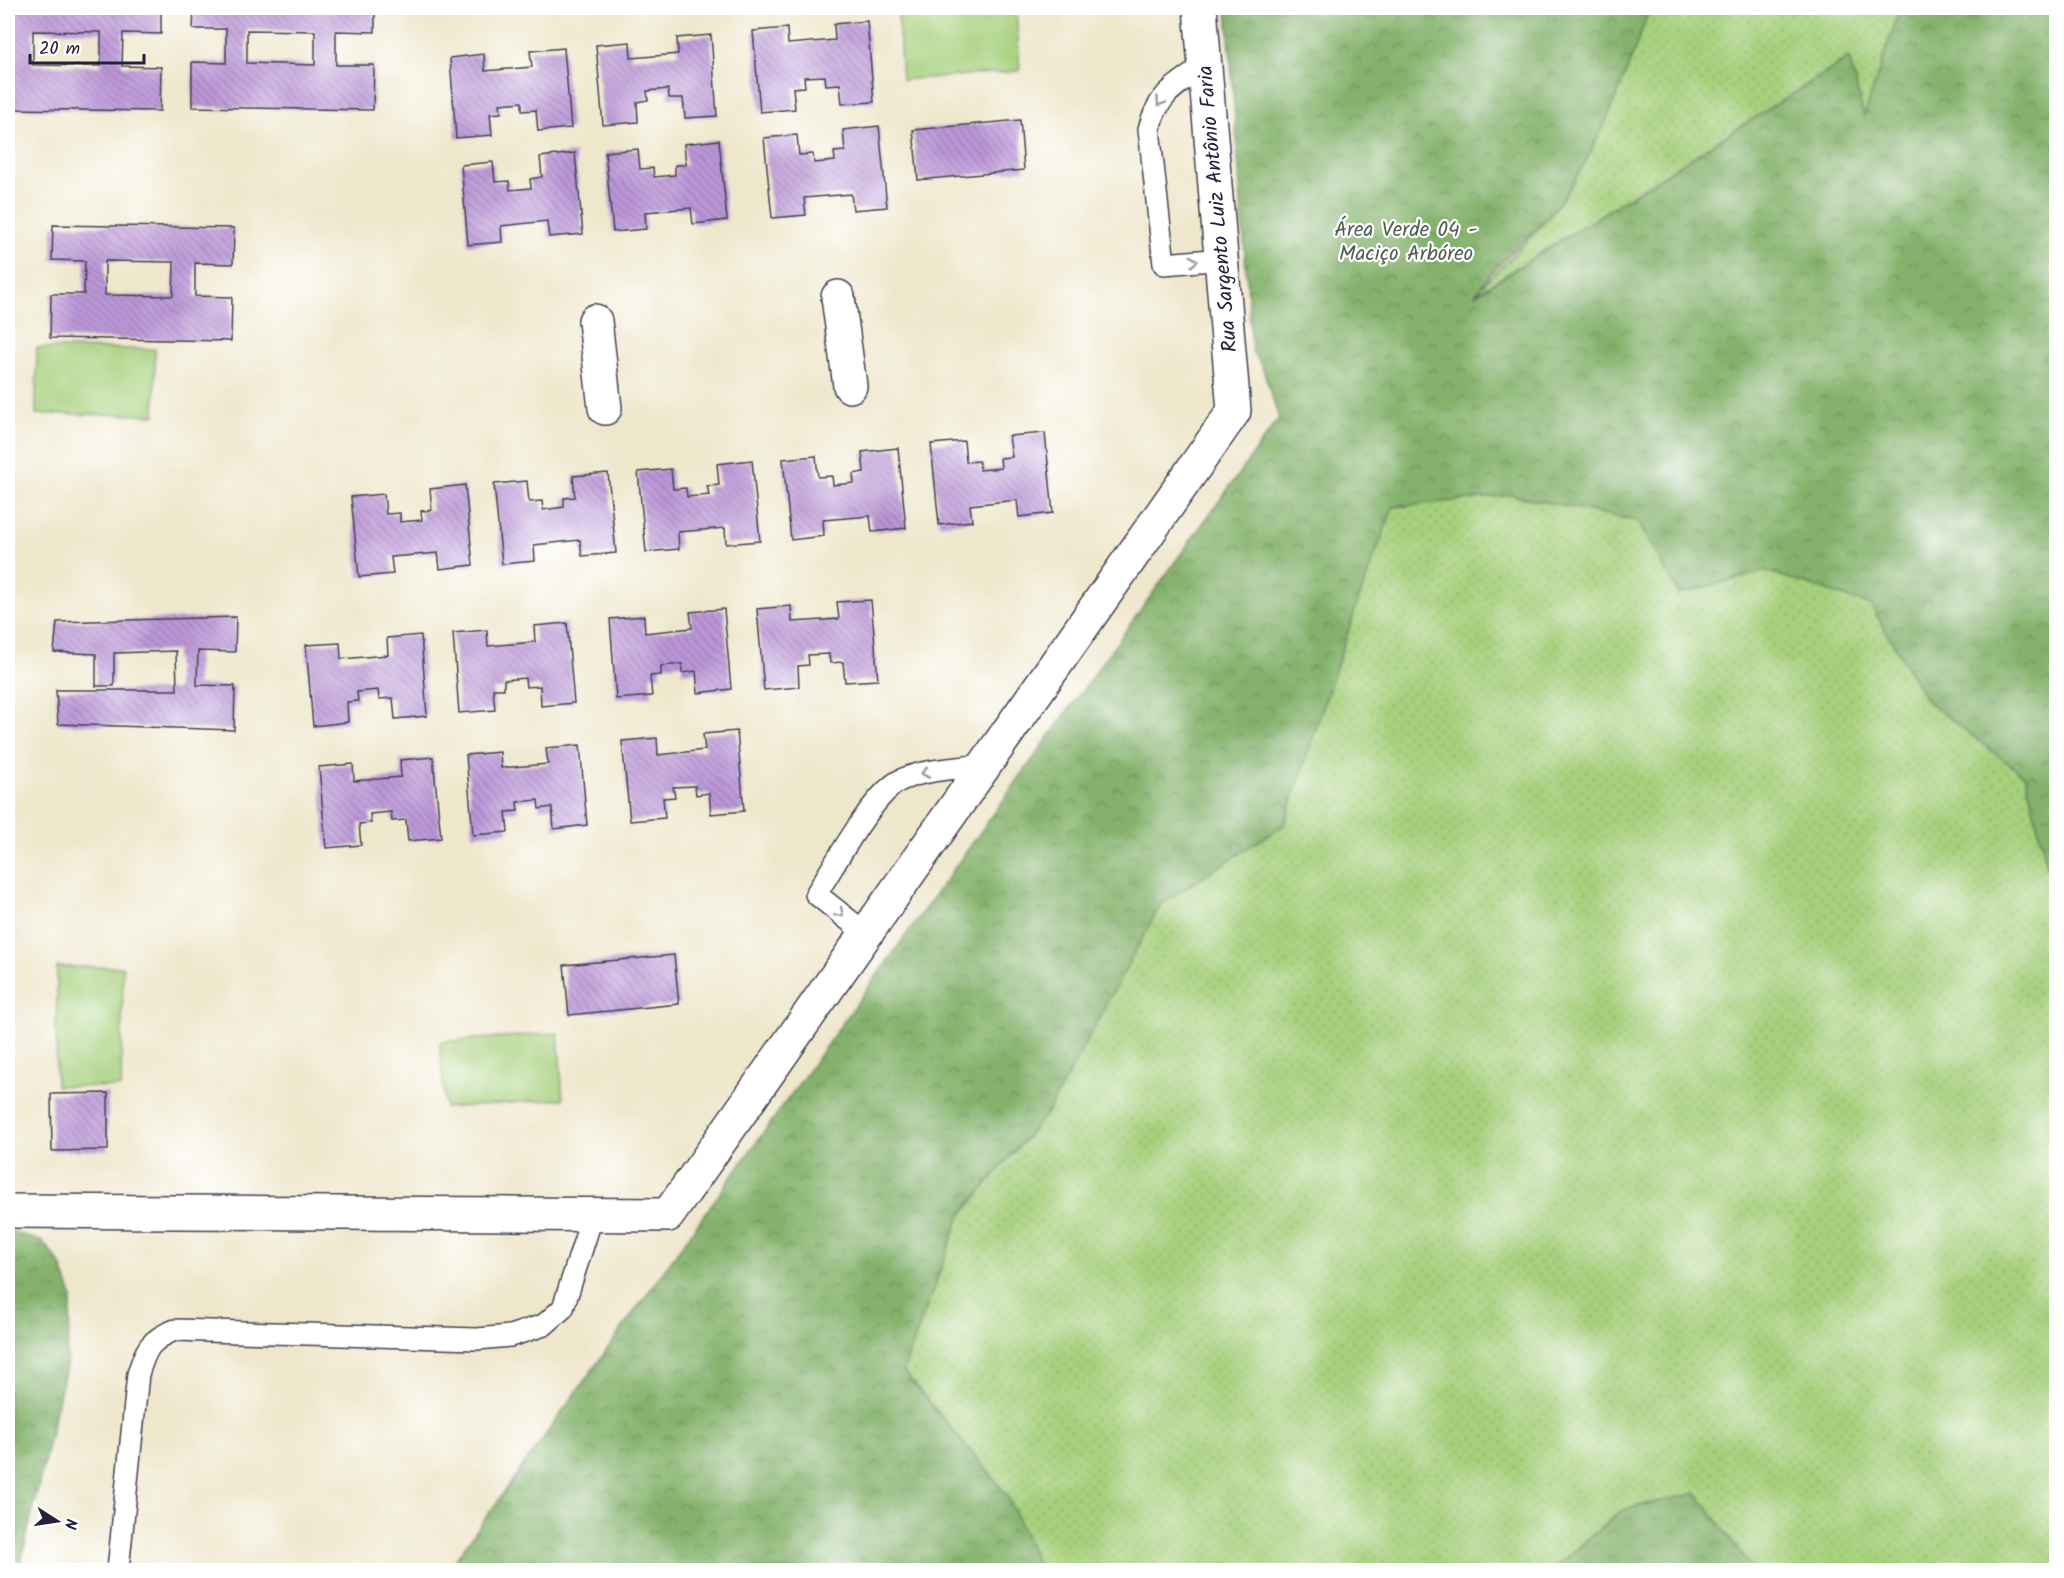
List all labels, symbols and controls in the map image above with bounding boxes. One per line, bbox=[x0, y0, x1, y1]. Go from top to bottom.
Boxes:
scale bar bbox=[30, 27, 144, 65]
text: 20 m bbox=[39, 35, 80, 64]
street label: Rua Sargento Luiz Antônio Faria bbox=[1190, 64, 1247, 354]
one-way arrow bbox=[1156, 96, 1167, 107]
park label: Área Verde 04 - Maciço Arbóreo bbox=[1334, 214, 1478, 271]
one-way arrow bbox=[1189, 255, 1198, 268]
one-way arrow bbox=[920, 766, 930, 779]
one-way arrow bbox=[834, 906, 845, 917]
north arrow bbox=[27, 1491, 87, 1551]
text: N bbox=[57, 1516, 83, 1531]

